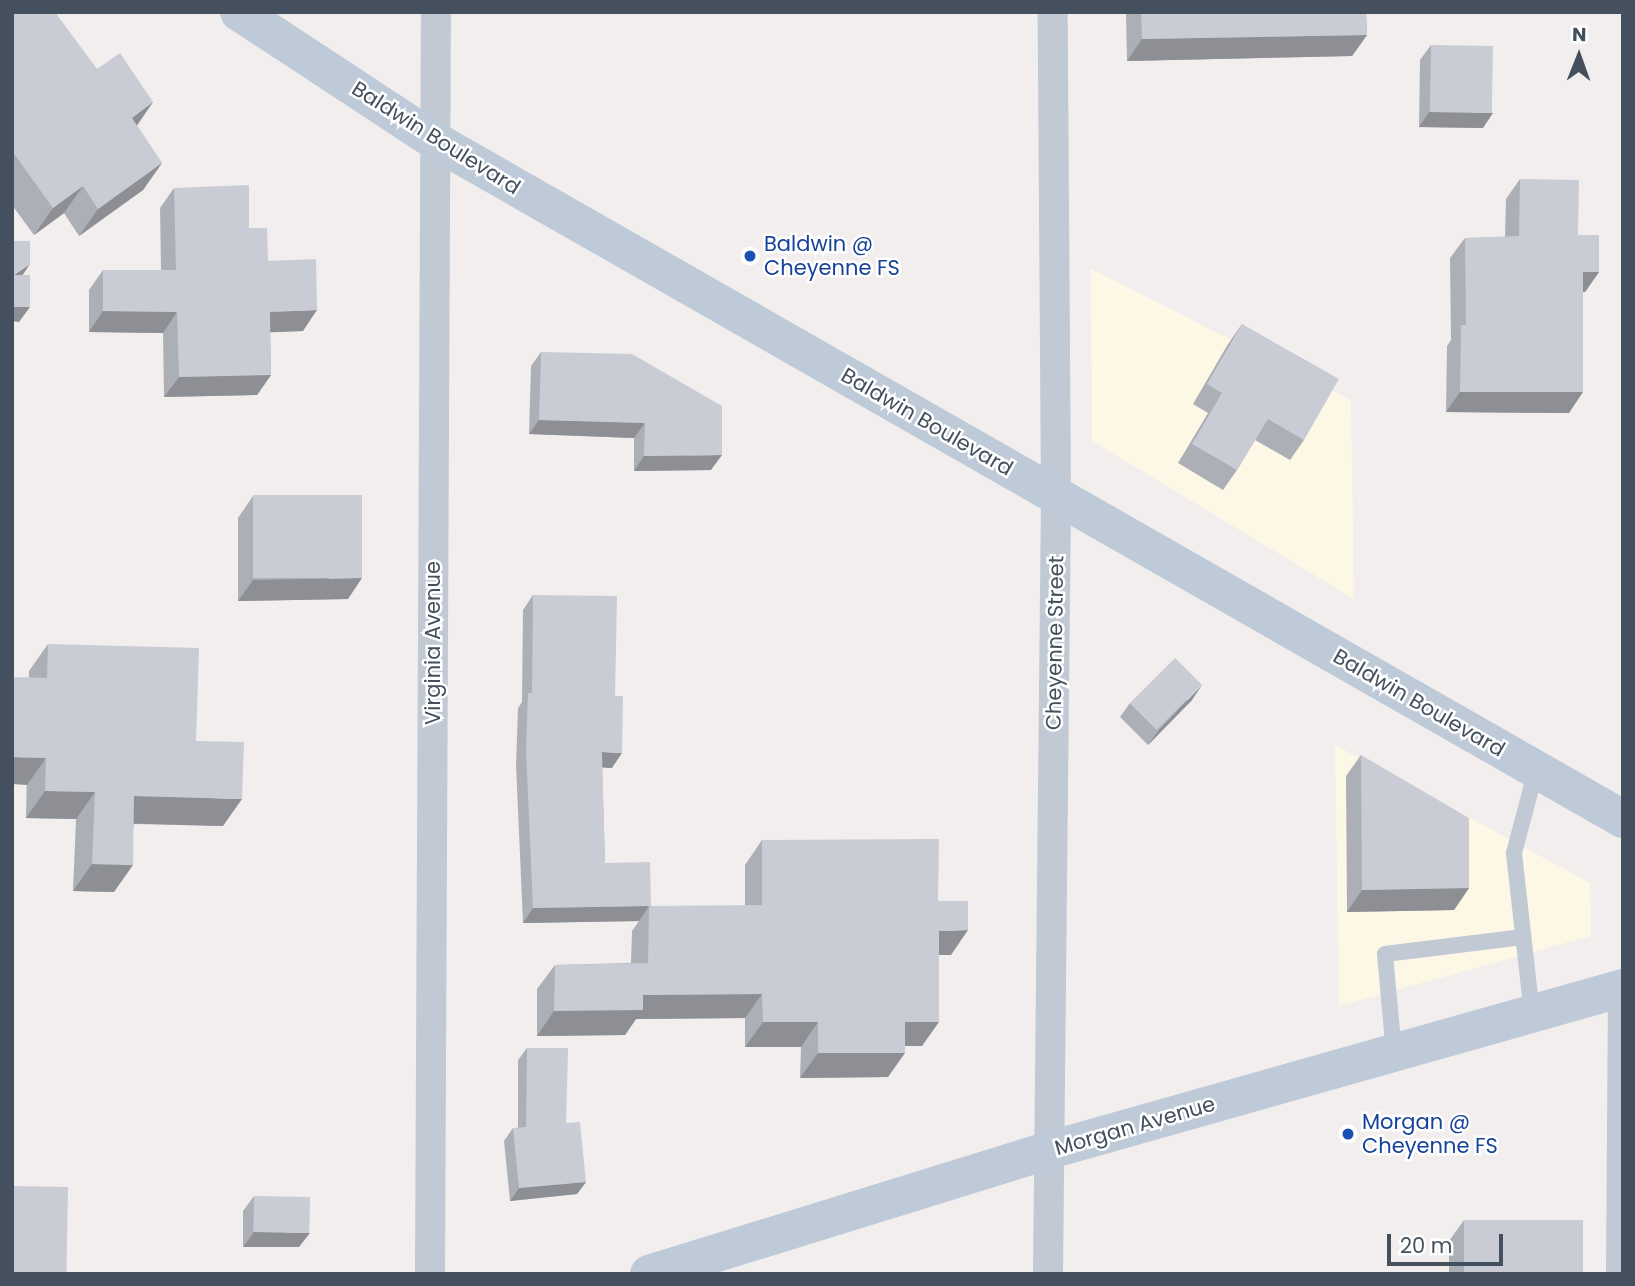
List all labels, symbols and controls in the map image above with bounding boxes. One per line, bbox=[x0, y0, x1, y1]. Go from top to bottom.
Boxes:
north arrow bbox=[1544, 21, 1614, 91]
text: N bbox=[1572, 21, 1587, 48]
street label: Baldwin Boulevard bbox=[347, 76, 525, 200]
place label: Baldwin @ Cheyenne FS bbox=[764, 231, 900, 281]
marker: Baldwin @ Cheyenne FS bbox=[742, 248, 758, 264]
street label: Baldwin Boulevard bbox=[837, 363, 1017, 481]
street label: Cheyenne Street bbox=[1041, 556, 1069, 730]
street label: Virginia Avenue bbox=[420, 561, 446, 725]
street label: Baldwin Boulevard bbox=[1329, 644, 1509, 762]
street label: Morgan Avenue bbox=[1052, 1091, 1218, 1161]
place label: Morgan @ Cheyenne FS bbox=[1362, 1109, 1498, 1159]
marker: Morgan @ Cheyenne FS bbox=[1340, 1126, 1356, 1142]
scale bar bbox=[1390, 1220, 1506, 1264]
text: 20 m bbox=[1400, 1231, 1453, 1260]

